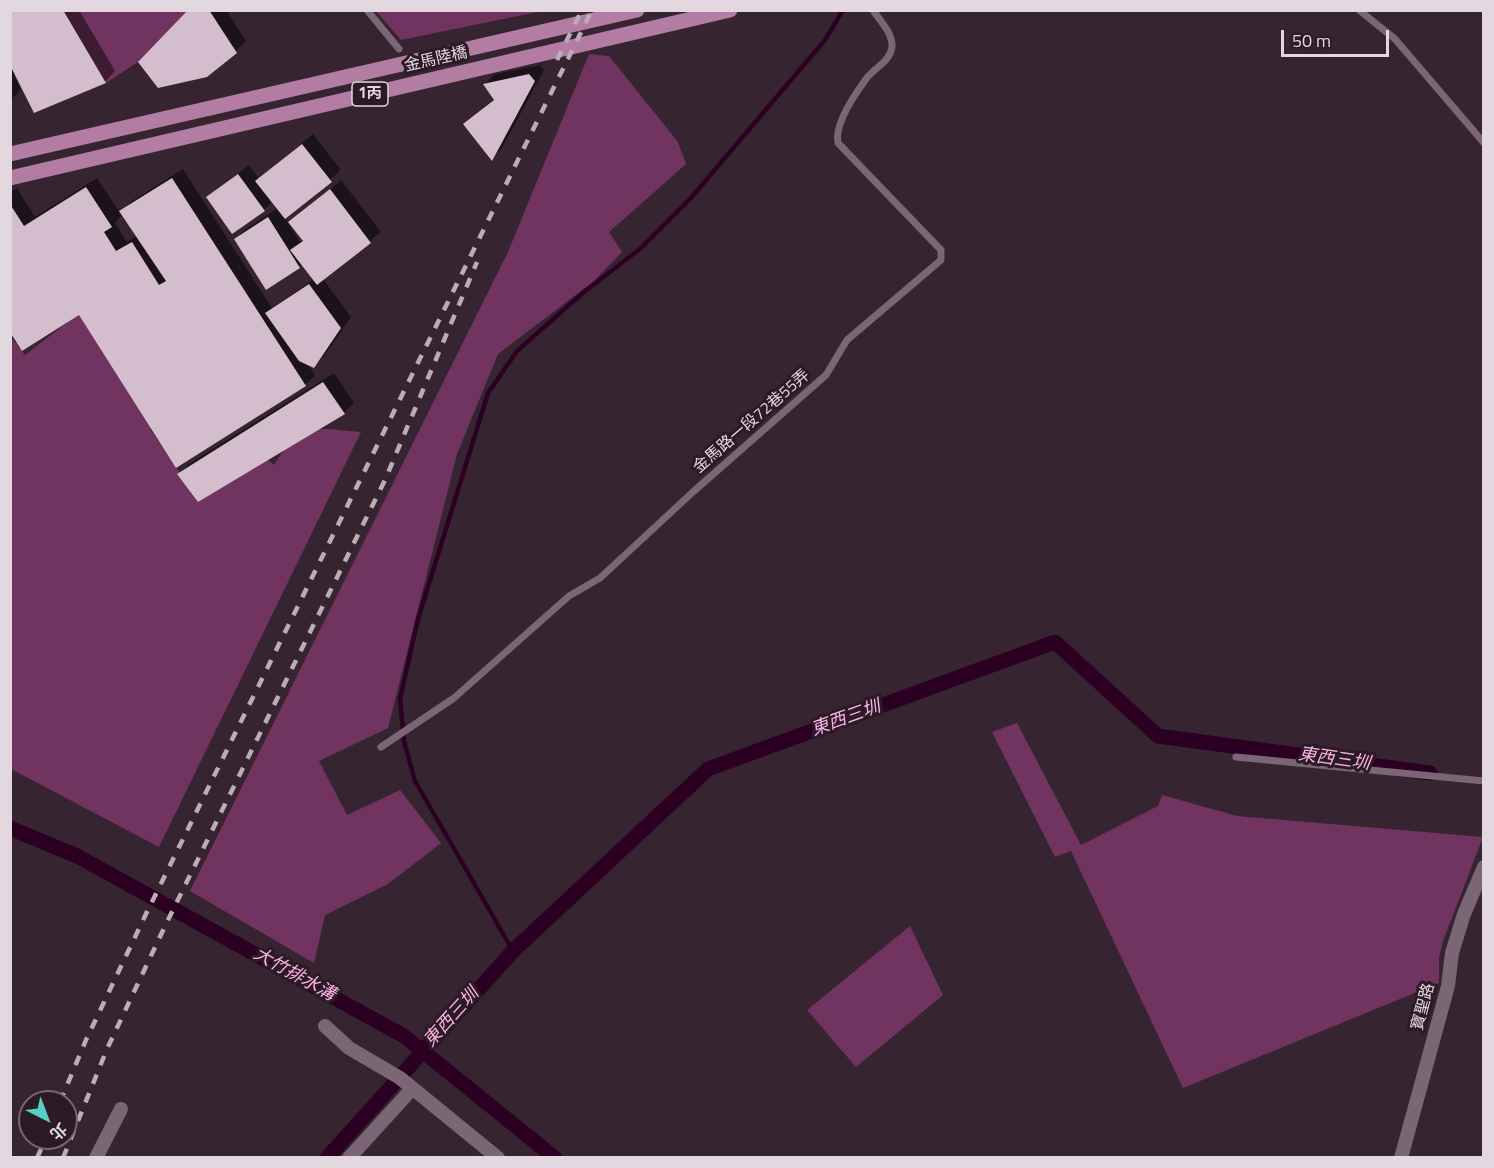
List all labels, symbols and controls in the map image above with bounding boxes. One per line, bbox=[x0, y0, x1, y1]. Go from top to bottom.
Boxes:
scale bar bbox=[1284, 18, 1392, 56]
text: 50 m bbox=[1292, 27, 1331, 54]
street label: 金馬陸橋 bbox=[403, 43, 469, 77]
road number: 1丙 bbox=[352, 82, 388, 106]
street label: 金馬路一段72巷55弄 bbox=[690, 366, 814, 478]
water label: 東西三圳 bbox=[808, 697, 884, 741]
water label: 東西三圳 bbox=[1297, 744, 1371, 776]
water label: 大竹排水溝 bbox=[249, 944, 339, 1006]
street label: 寶聖路 bbox=[1409, 981, 1439, 1033]
water label: 東西三圳 bbox=[420, 984, 484, 1052]
north arrow bbox=[18, 1090, 78, 1150]
text: 北 bbox=[45, 1118, 73, 1146]

